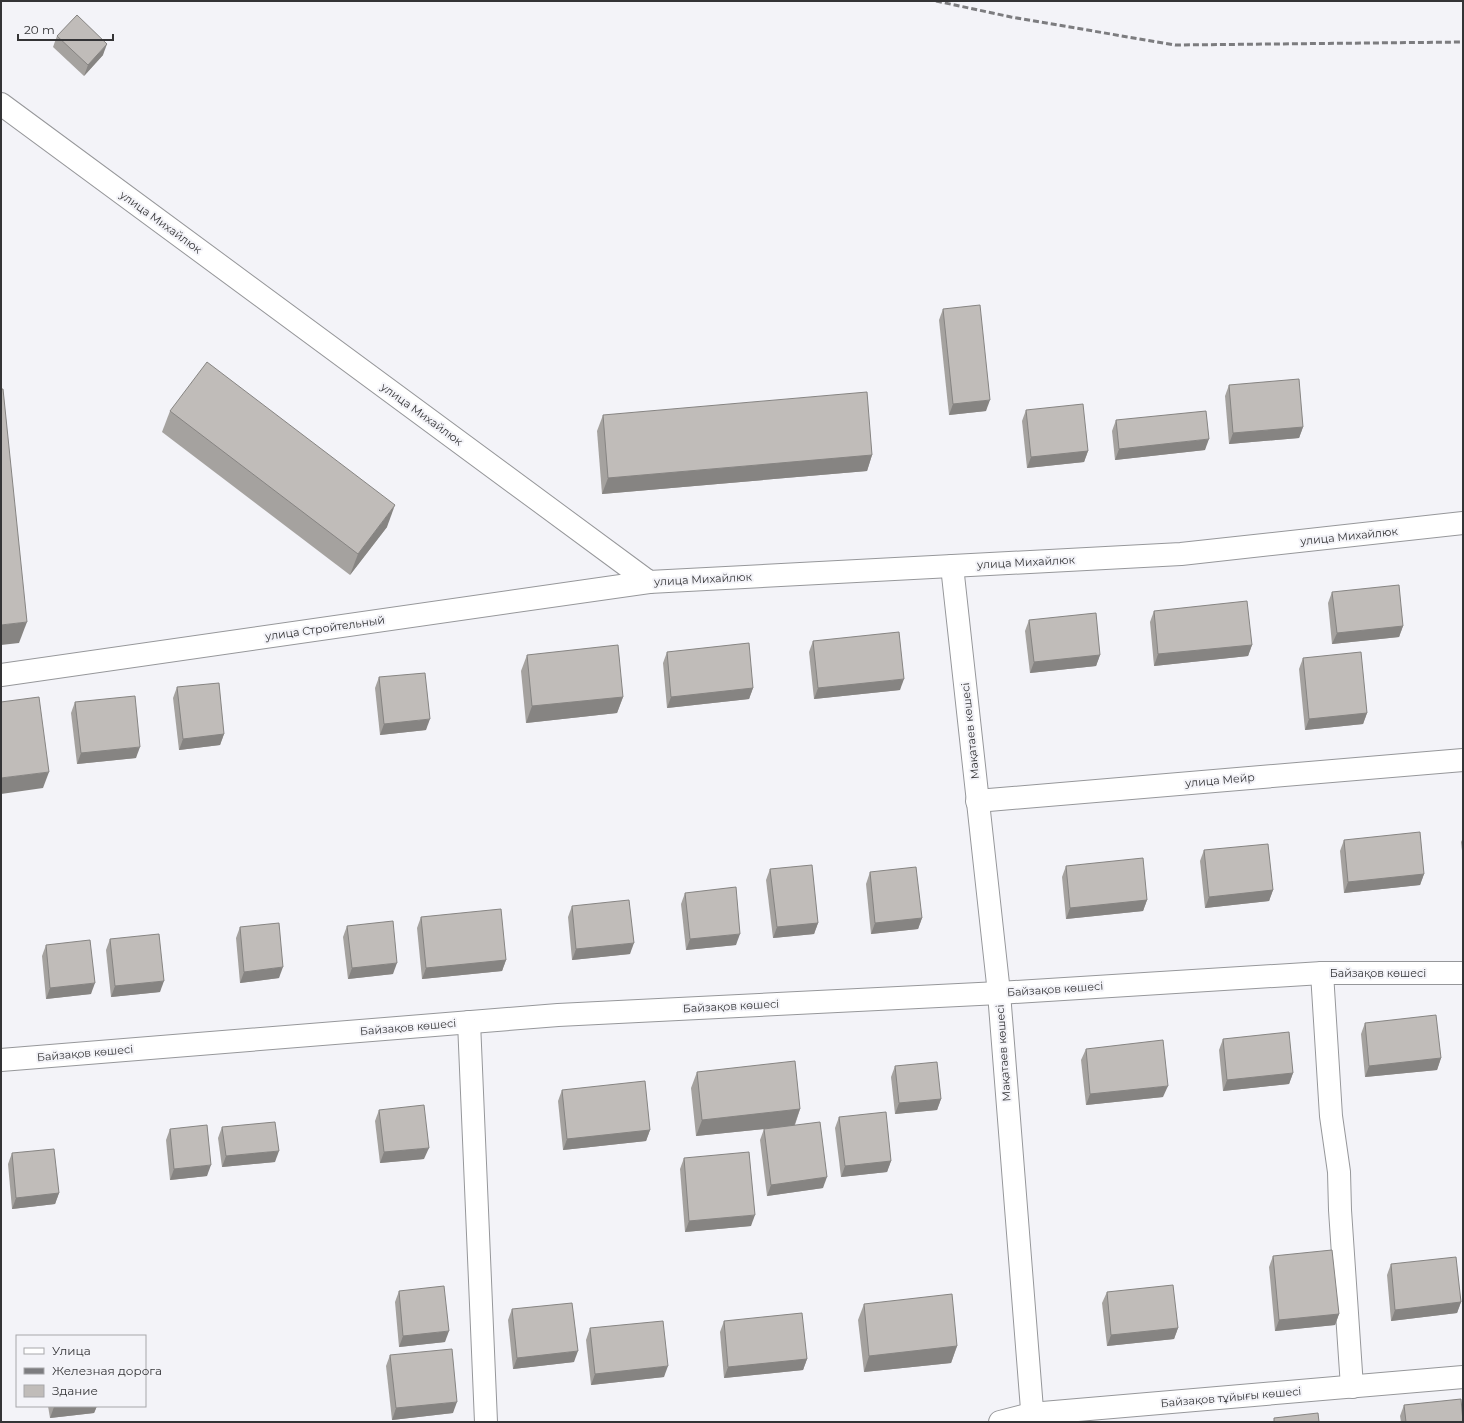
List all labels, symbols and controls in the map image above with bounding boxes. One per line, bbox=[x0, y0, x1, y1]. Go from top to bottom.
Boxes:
scale bar bbox=[18, 16, 113, 42]
text: 20 m bbox=[24, 22, 55, 37]
street label: улица Михайлюк bbox=[116, 187, 205, 257]
street label: улица Михайлюк bbox=[377, 379, 466, 449]
street label: улица Михайлюк bbox=[1299, 524, 1399, 548]
street label: улица Михайлюк bbox=[976, 552, 1076, 572]
street label: улица Михайлюк bbox=[653, 569, 753, 589]
street label: улица Стройтельный bbox=[263, 613, 386, 643]
street label: Мақатаев көшесі bbox=[958, 682, 982, 780]
street label: улица Мейр bbox=[1184, 770, 1255, 790]
street label: Байзақов көшесі bbox=[1330, 966, 1426, 980]
street label: Байзақов көшесі bbox=[1006, 979, 1104, 999]
street label: Байзақов көшесі bbox=[682, 996, 780, 1016]
street label: Мақатаев көшесі bbox=[993, 1004, 1013, 1102]
street label: Байзақов көшесі bbox=[359, 1016, 457, 1038]
street label: Байзақов көшесі bbox=[36, 1042, 134, 1064]
legend bbox=[16, 1335, 146, 1407]
text: Улица bbox=[52, 1343, 91, 1358]
text: Железная дорога bbox=[52, 1363, 162, 1378]
text: Здание bbox=[52, 1383, 98, 1398]
street label: Байзақов тұйығы көшесі bbox=[1160, 1384, 1302, 1410]

